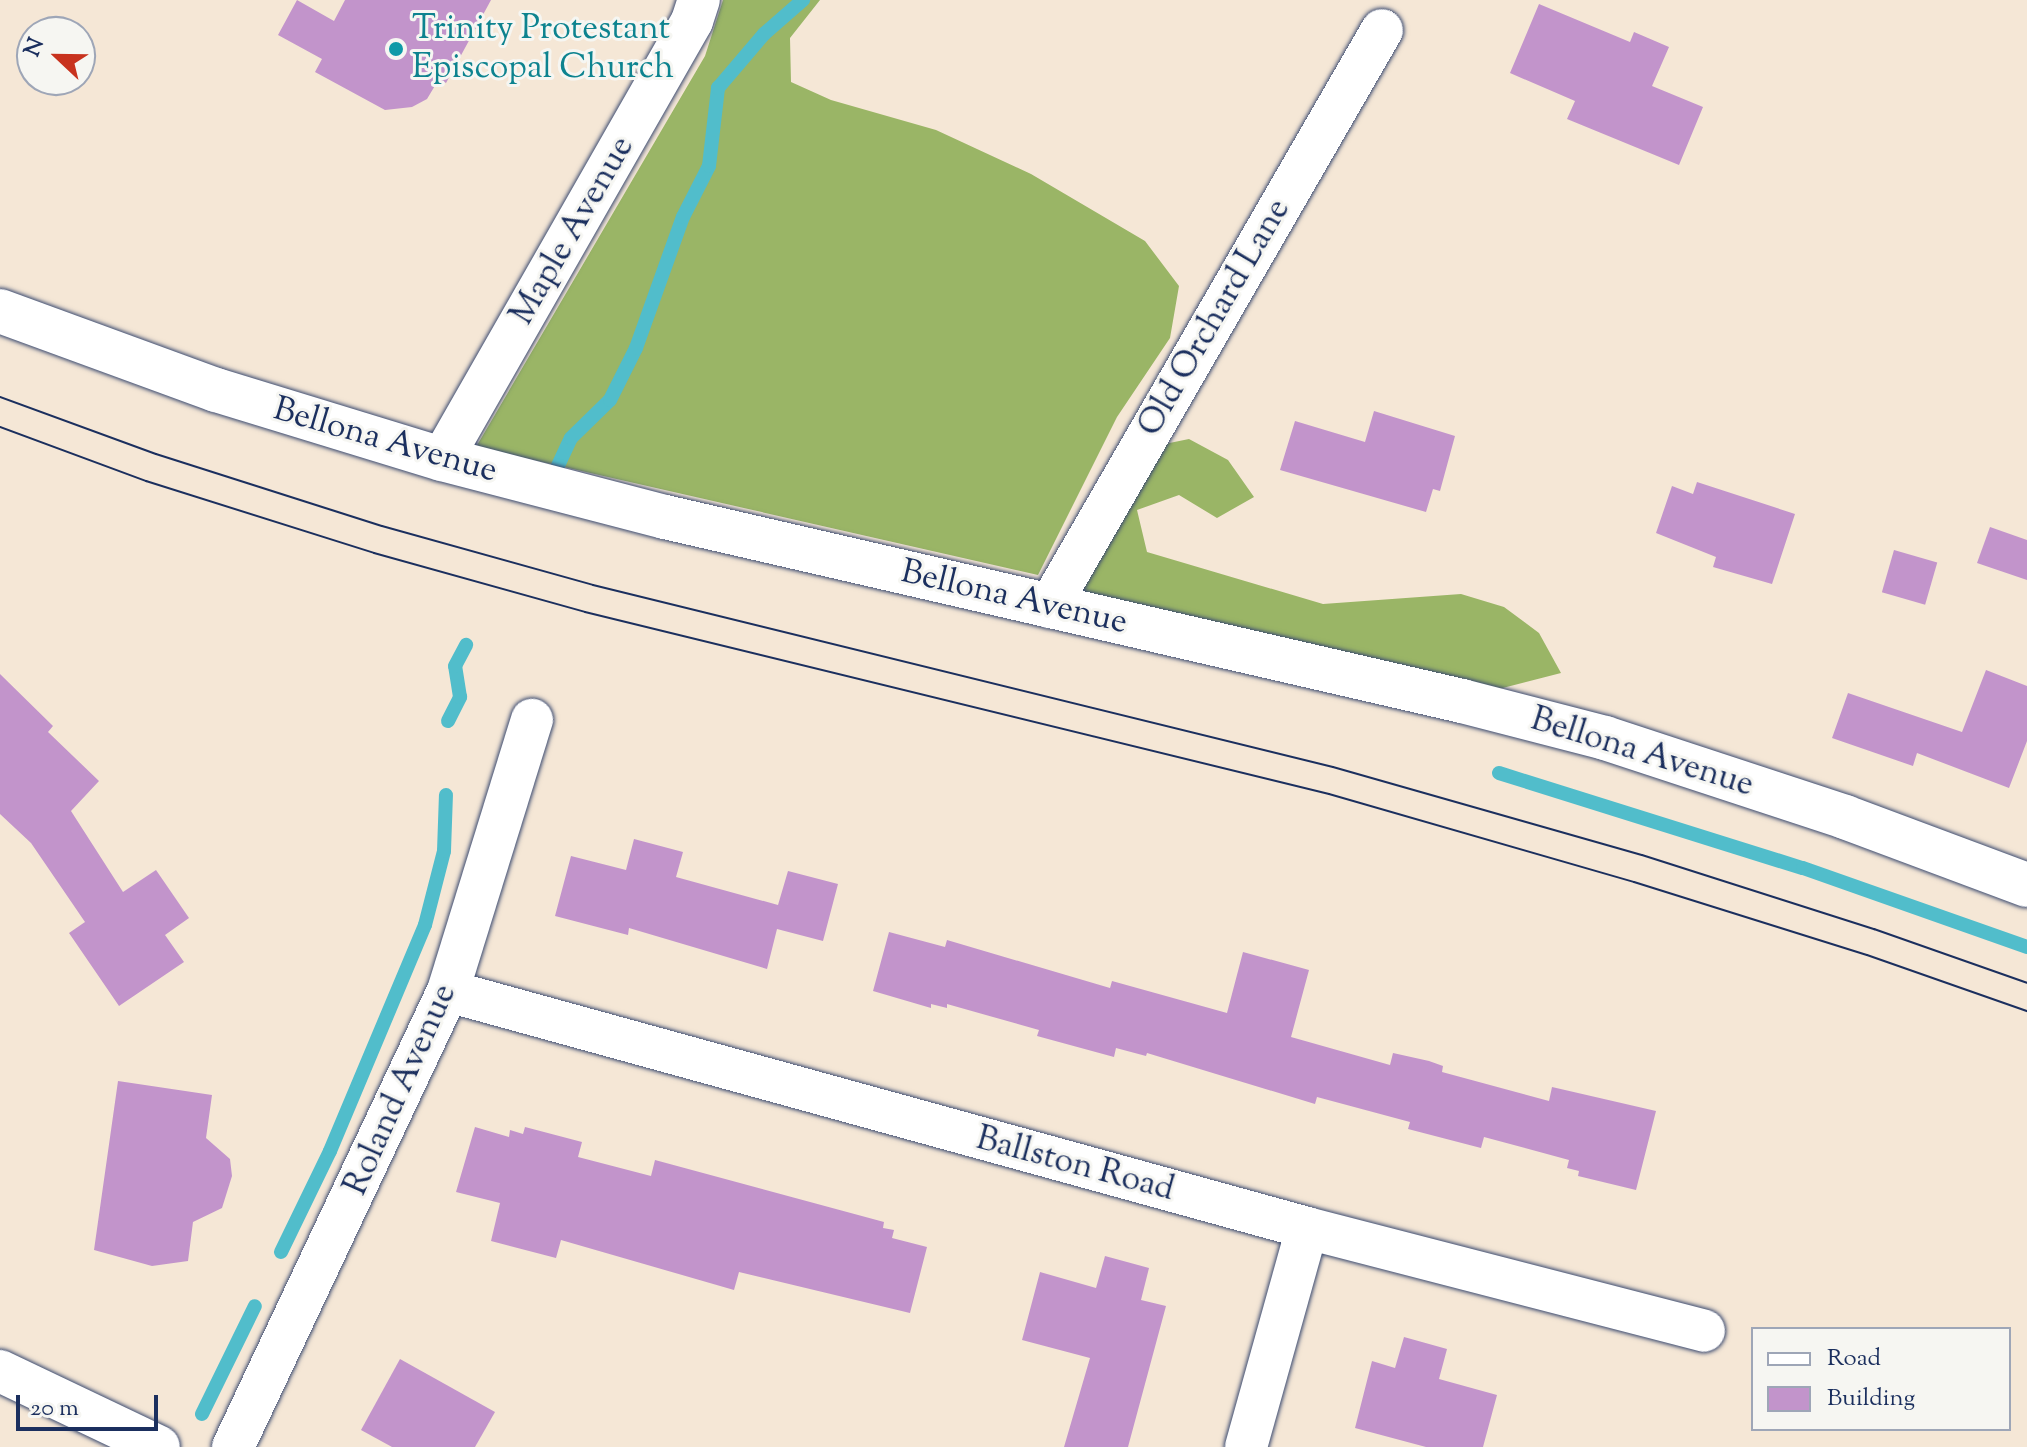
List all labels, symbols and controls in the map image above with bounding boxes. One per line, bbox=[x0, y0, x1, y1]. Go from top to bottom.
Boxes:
place label: Trinity Protestant Episcopal Church bbox=[412, 9, 674, 88]
north arrow bbox=[16, 16, 96, 96]
text: N bbox=[17, 34, 54, 62]
marker: Trinity Protestant Episcopal Church bbox=[387, 40, 405, 58]
street label: Maple Avenue bbox=[503, 129, 643, 333]
street label: Old Orchard Lane bbox=[1130, 192, 1300, 444]
street label: Bellona Avenue bbox=[268, 390, 502, 492]
street label: Bellona Avenue bbox=[897, 552, 1131, 644]
street label: Bellona Avenue bbox=[1526, 700, 1758, 806]
street label: Roland Avenue bbox=[336, 978, 466, 1202]
street label: Ballston Road bbox=[971, 1119, 1179, 1211]
legend bbox=[1751, 1327, 2011, 1431]
text: Road bbox=[1827, 1342, 1881, 1376]
scale bar bbox=[20, 1379, 162, 1429]
text: Building bbox=[1827, 1382, 1915, 1416]
text: 20 m bbox=[30, 1392, 79, 1426]

